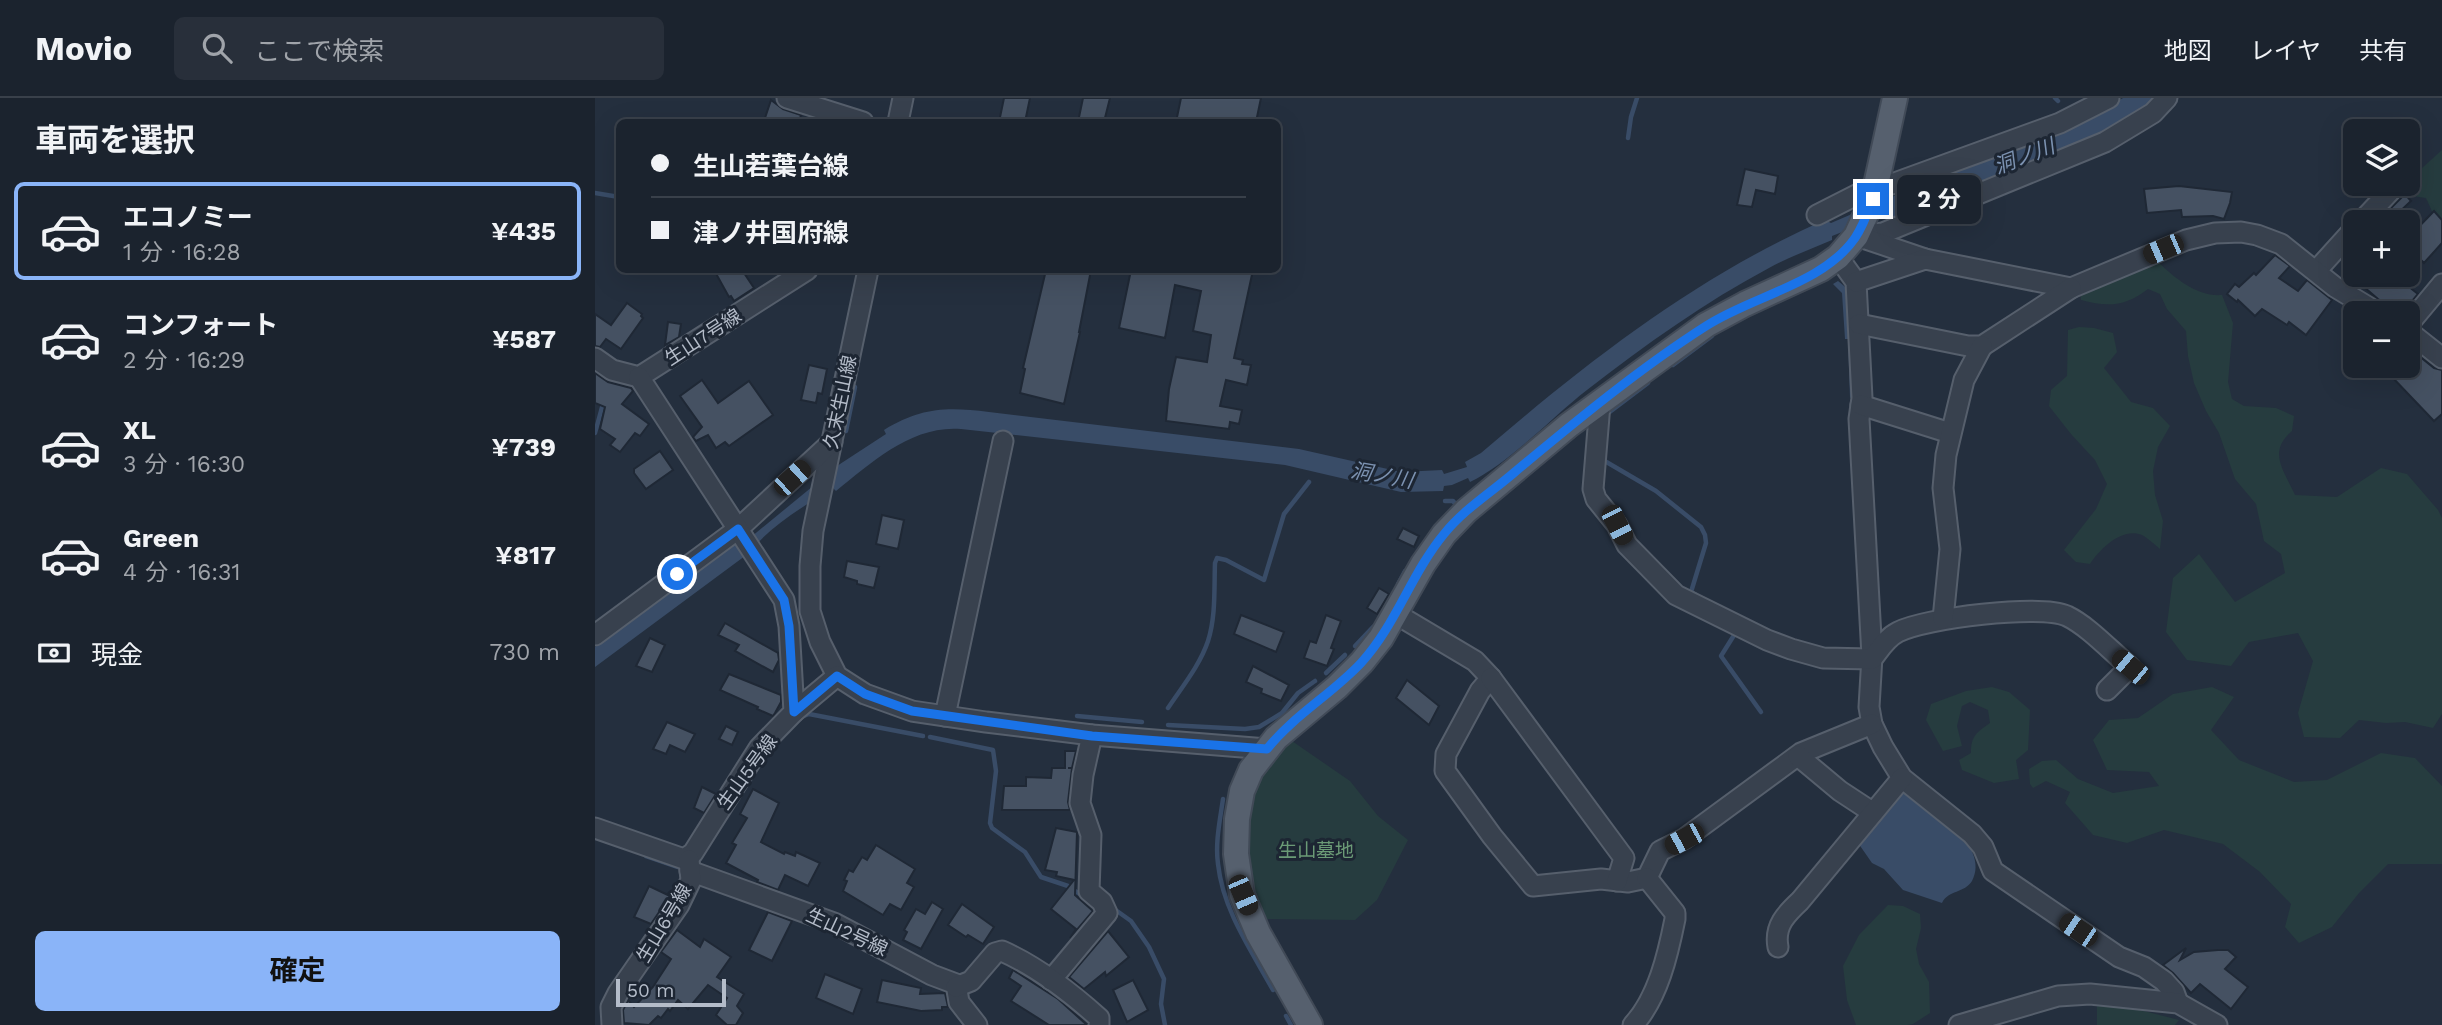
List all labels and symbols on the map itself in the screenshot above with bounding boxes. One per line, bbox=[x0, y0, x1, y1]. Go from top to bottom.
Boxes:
water label: 洞ノ川 bbox=[1990, 132, 2060, 179]
callout: 2 分 bbox=[1897, 174, 1981, 224]
route end bbox=[1857, 183, 1889, 215]
car bbox=[2140, 231, 2187, 267]
street label: 生山7号線 bbox=[660, 304, 746, 370]
street label: 久末生山線 bbox=[819, 353, 861, 451]
car bbox=[770, 456, 815, 500]
water label: 洞ノ川 bbox=[1349, 457, 1417, 493]
car bbox=[1599, 502, 1636, 548]
route start bbox=[661, 558, 693, 590]
car bbox=[2108, 645, 2153, 689]
street label: 生山5号線 bbox=[712, 730, 782, 814]
car bbox=[1661, 820, 1708, 858]
park label: 生山墓地 bbox=[1278, 839, 1354, 862]
car bbox=[1226, 872, 1261, 918]
street label: 生山6号線 bbox=[632, 880, 696, 966]
street label: 生山2号線 bbox=[803, 903, 891, 961]
car bbox=[2055, 910, 2102, 950]
scale bar bbox=[616, 976, 726, 1008]

